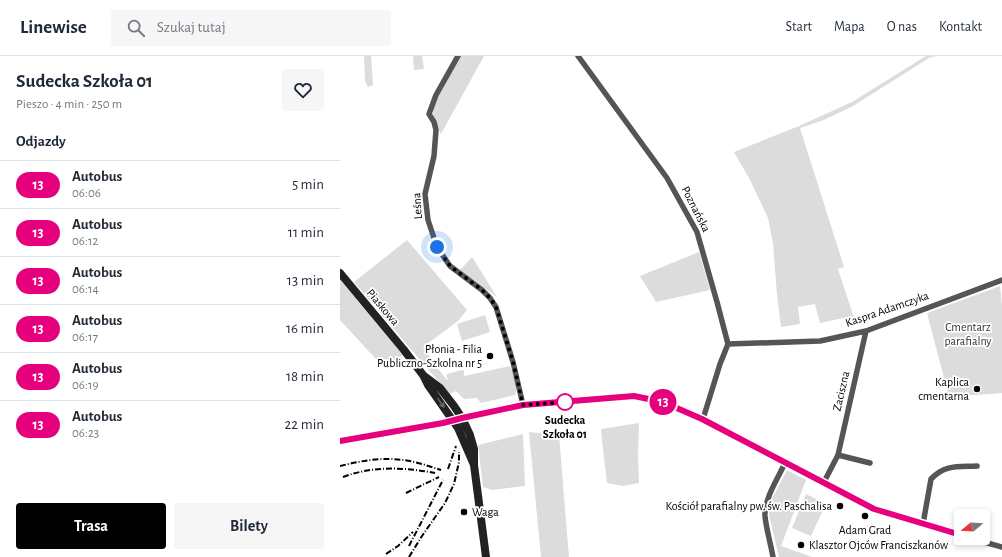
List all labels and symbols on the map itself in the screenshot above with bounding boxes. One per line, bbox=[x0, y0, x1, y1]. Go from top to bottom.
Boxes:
street label: Poznańska bbox=[679, 184, 713, 234]
street label: Leśna bbox=[410, 192, 424, 220]
your location bbox=[427, 237, 447, 257]
street label: Piaskowa bbox=[364, 286, 402, 328]
street label: Kaspra Adamczyka bbox=[844, 289, 931, 330]
park label: Cmentarz parafialny bbox=[945, 321, 991, 348]
place label: Płonia - Filia Publiczno-Szkolna nr 5 bbox=[377, 343, 482, 369]
marker: Płonia - Filia Publiczno-Szkolna nr 5 bbox=[485, 351, 495, 361]
street label: Zaciszna bbox=[831, 369, 852, 412]
place label: Kaplica cmentarna bbox=[918, 376, 969, 402]
marker: Kaplica cmentarna bbox=[972, 384, 982, 394]
line badge: 13 bbox=[645, 389, 681, 415]
marker: Sudecka Szkoła 01 bbox=[556, 393, 574, 411]
one-way arrow bbox=[437, 398, 445, 408]
place label: Sudecka Szkoła 01 bbox=[543, 414, 587, 440]
place label: Kościół parafialny pw. św. Paschalisa bbox=[665, 500, 832, 513]
marker: Kościół parafialny pw. św. Paschalisa bbox=[835, 501, 845, 511]
place label: Waga bbox=[472, 506, 499, 518]
marker: Waga bbox=[459, 507, 469, 517]
north arrow bbox=[954, 509, 990, 545]
marker: Adam Grad bbox=[860, 511, 870, 521]
place label: Adam Grad bbox=[839, 524, 891, 536]
place label: Klasztor Ojców Franciszkanów bbox=[809, 539, 948, 552]
marker: Klasztor Ojców Franciszkanów bbox=[796, 540, 806, 550]

